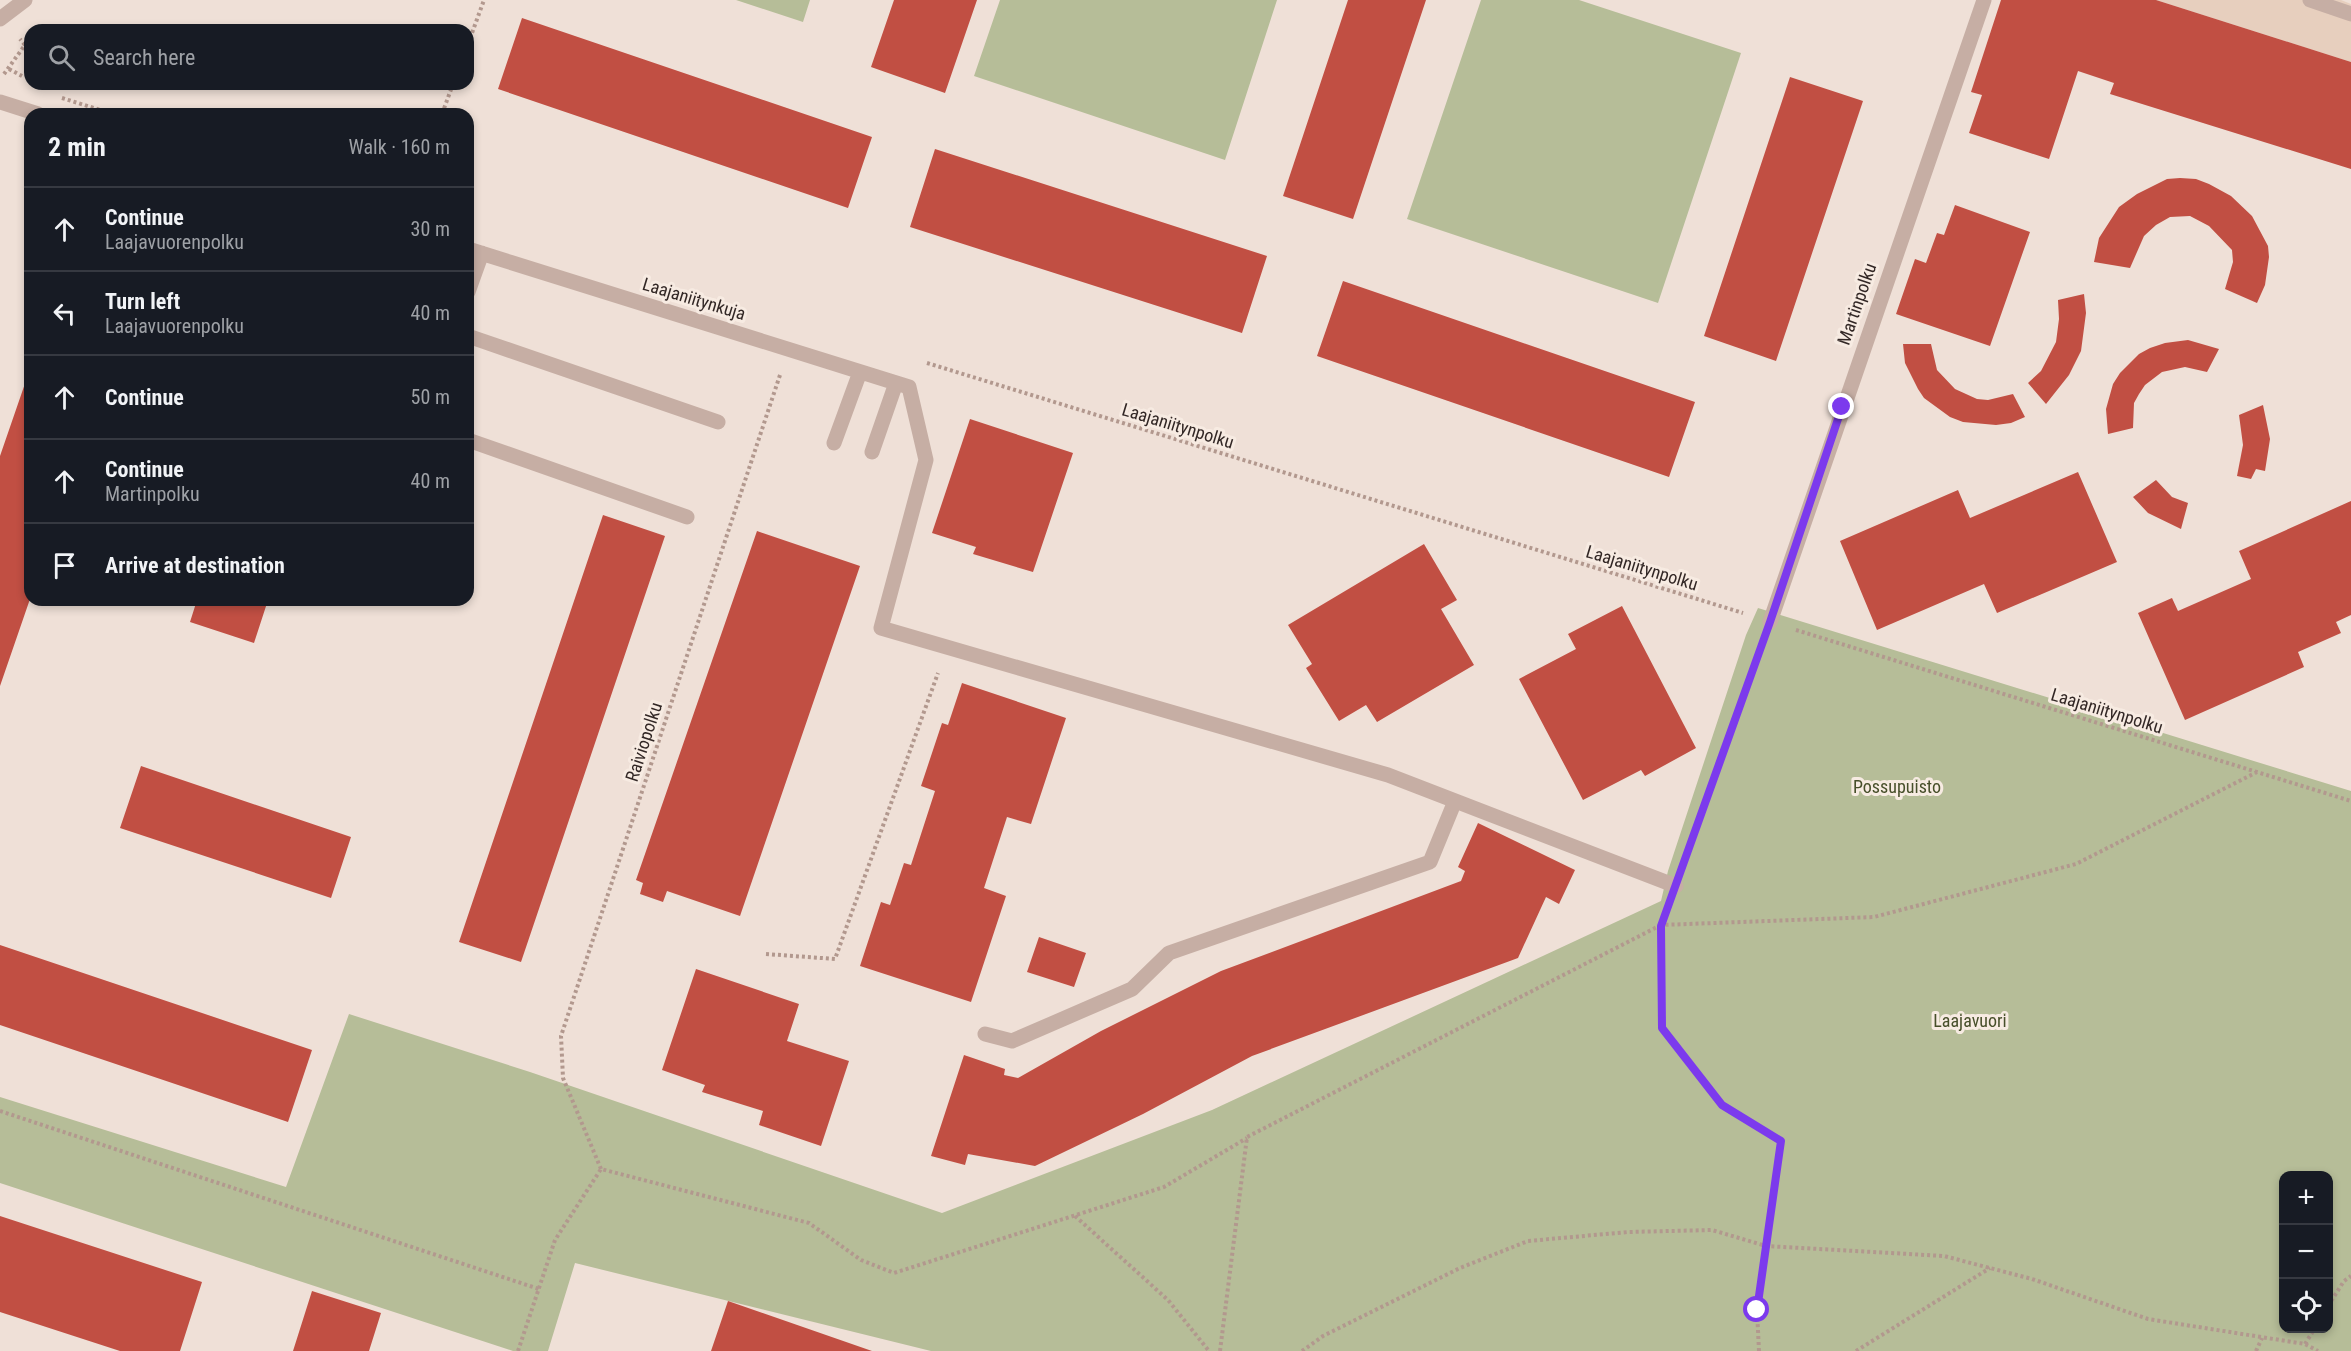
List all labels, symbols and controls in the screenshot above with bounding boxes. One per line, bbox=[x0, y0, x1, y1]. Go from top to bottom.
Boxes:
search box bbox=[24, 24, 474, 90]
icon: search bbox=[45, 41, 78, 74]
text: Search here bbox=[93, 45, 195, 70]
text: 2 min bbox=[48, 132, 106, 162]
text: Walk · 160 m bbox=[349, 135, 450, 159]
text: Continue bbox=[105, 205, 184, 230]
icon: ahead bbox=[48, 213, 81, 246]
text: 30 m bbox=[411, 217, 450, 241]
text: Laajavuorenpolku bbox=[105, 230, 244, 254]
street label: Martinpolku bbox=[1833, 260, 1880, 348]
street label: Laajaniitynkuja bbox=[640, 273, 748, 324]
text: Turn left bbox=[105, 289, 180, 314]
icon: left bbox=[48, 297, 81, 330]
text: 40 m bbox=[411, 301, 450, 325]
text: Laajavuorenpolku bbox=[105, 314, 244, 338]
icon: ahead bbox=[48, 381, 81, 414]
text: Continue bbox=[105, 385, 184, 410]
text: 50 m bbox=[411, 385, 450, 409]
route end bbox=[1828, 393, 1854, 419]
street label: Laajaniitynpolku bbox=[1120, 399, 1237, 452]
text: Continue bbox=[105, 457, 184, 482]
icon: ahead bbox=[48, 465, 81, 498]
text: 40 m bbox=[411, 469, 450, 493]
text: Martinpolku bbox=[105, 482, 200, 506]
street label: Laajaniitynpolku bbox=[1584, 541, 1701, 594]
icon: arrive bbox=[48, 549, 81, 582]
text: Arrive at destination bbox=[105, 553, 285, 578]
street label: Laajaniitynpolku bbox=[2049, 684, 2166, 737]
street label: Raiviopolku bbox=[621, 700, 666, 784]
park label: Possupuisto bbox=[1853, 776, 1941, 797]
park label: Laajavuori bbox=[1933, 1010, 2007, 1031]
map controls bbox=[2279, 1171, 2333, 1333]
button: + bbox=[2279, 1171, 2333, 1225]
button: − bbox=[2279, 1225, 2333, 1279]
button: locate bbox=[2279, 1279, 2333, 1333]
route start bbox=[1743, 1296, 1769, 1322]

